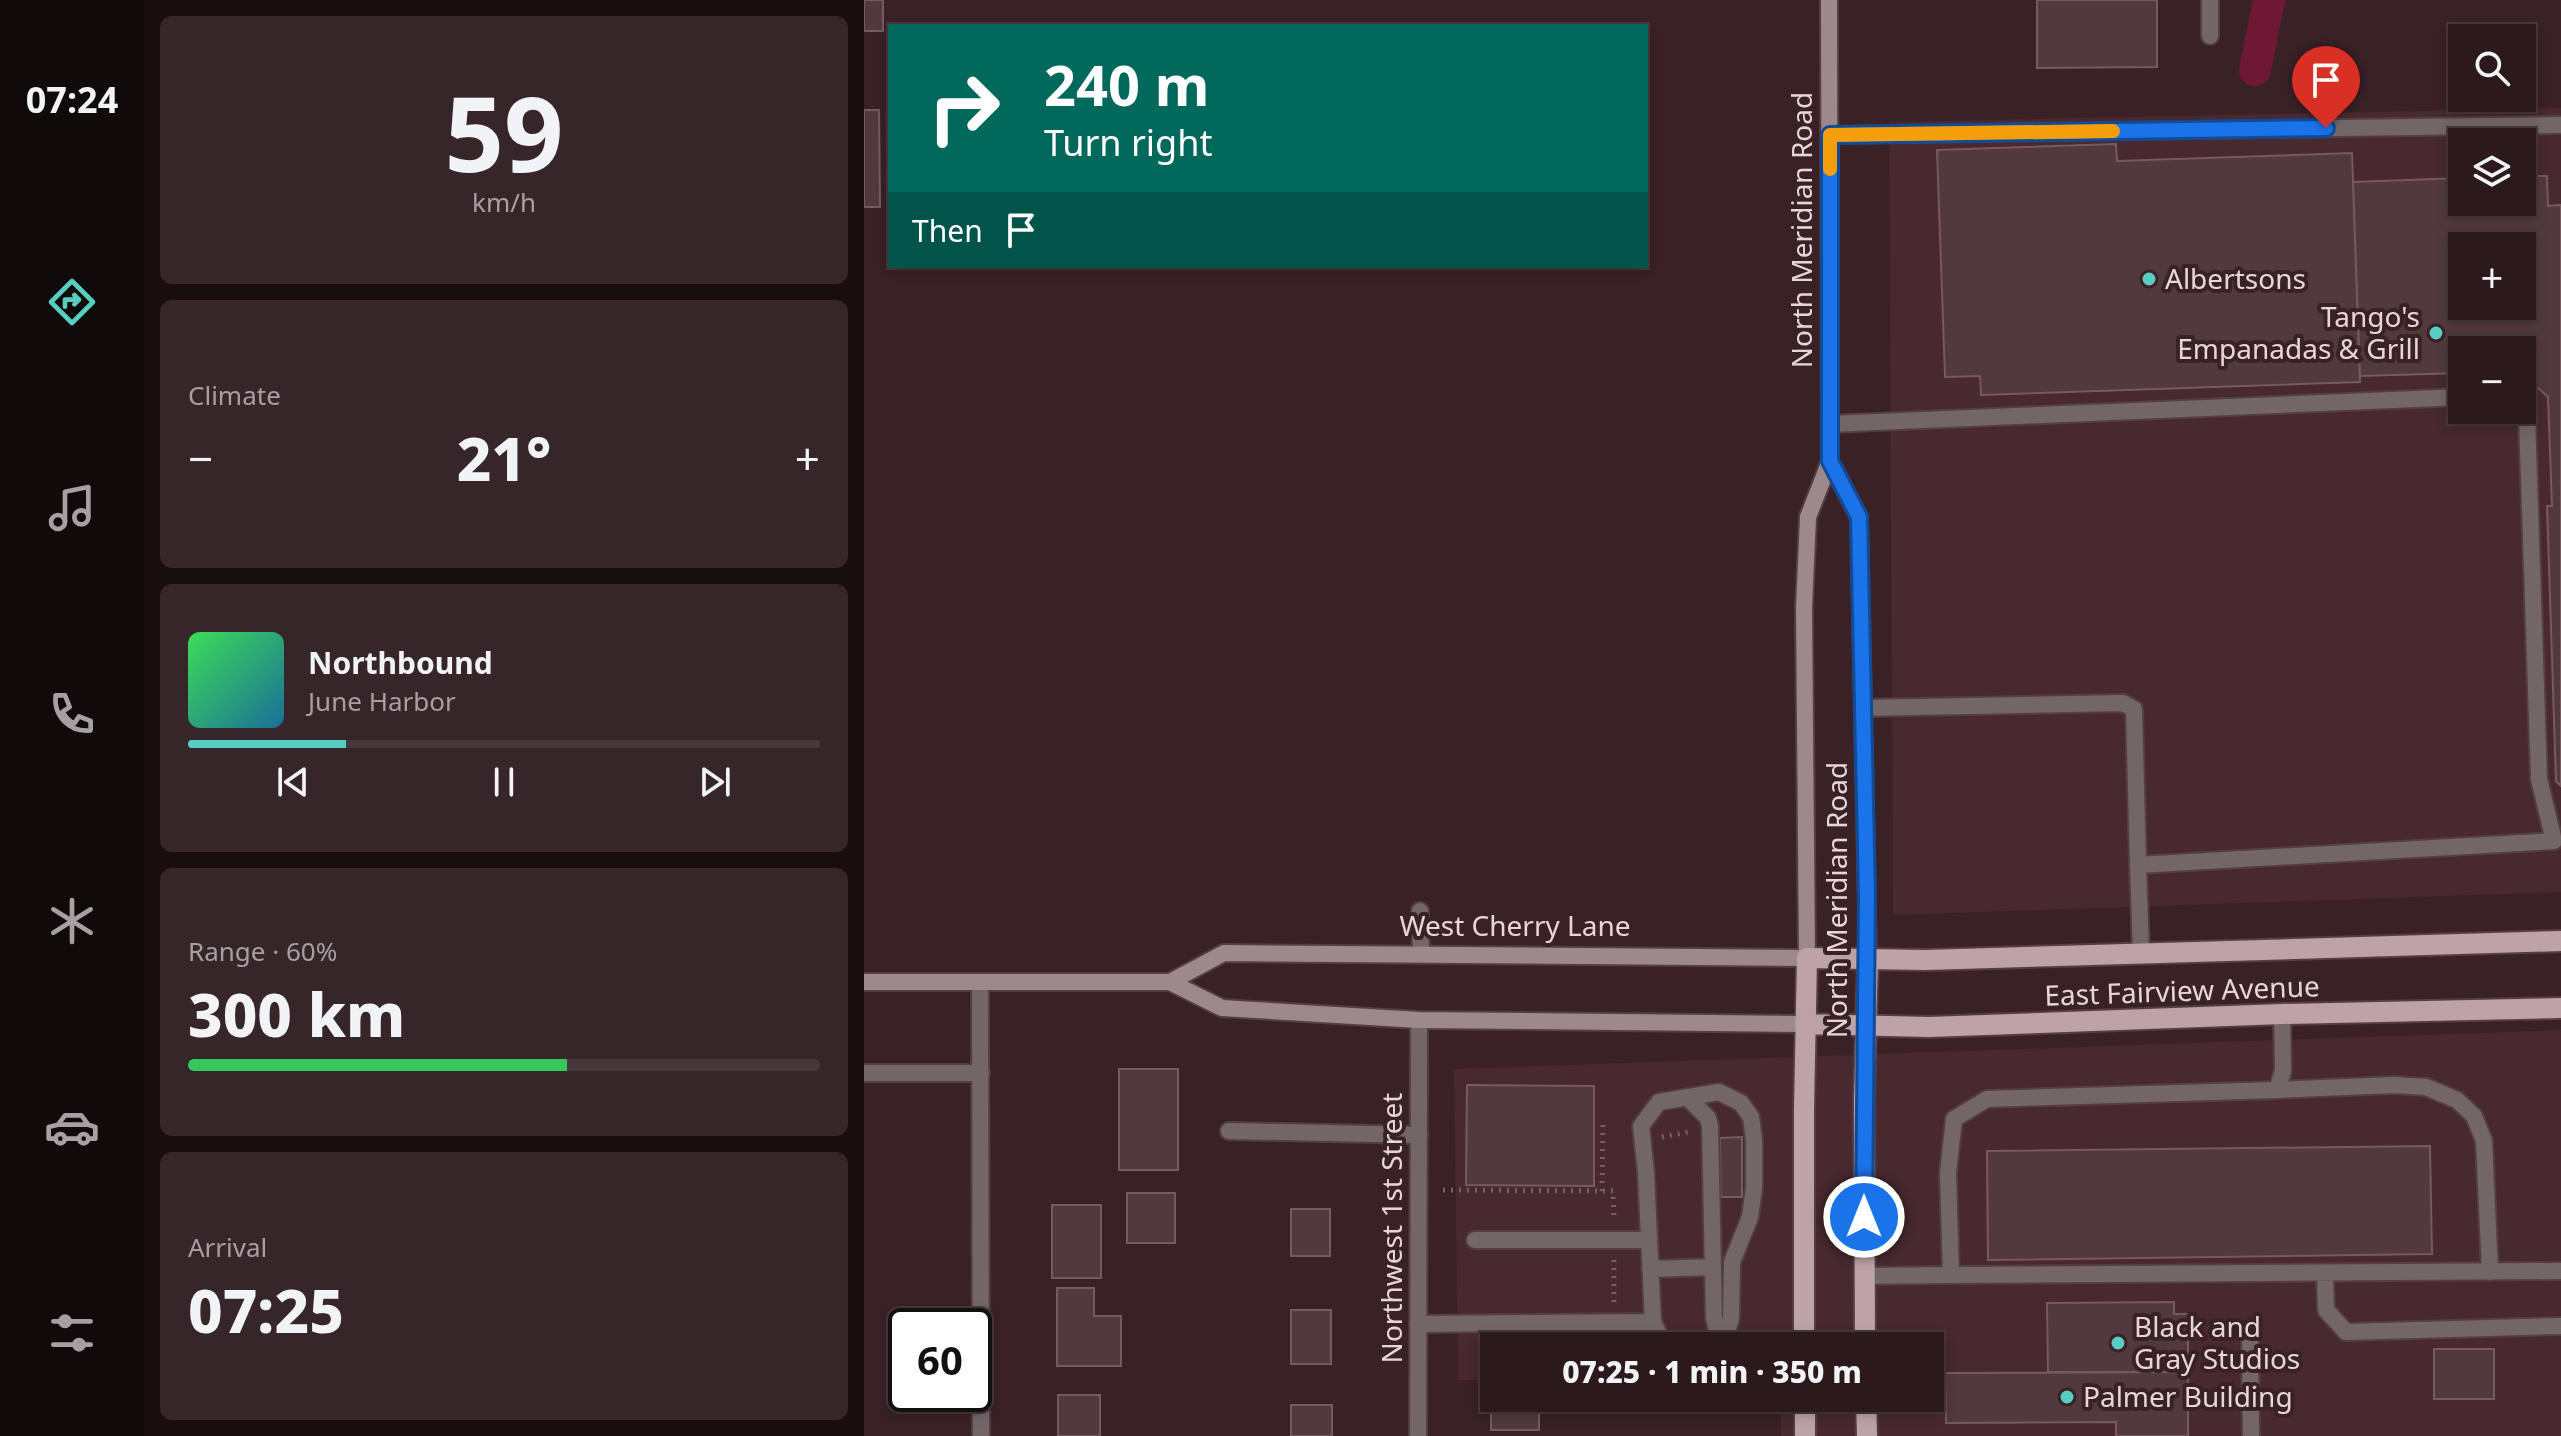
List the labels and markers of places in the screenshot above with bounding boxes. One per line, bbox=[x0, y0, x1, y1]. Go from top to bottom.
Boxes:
pin bbox=[2292, 46, 2360, 128]
place label: Albertsons bbox=[2165, 259, 2306, 297]
marker: Albertsons bbox=[2140, 270, 2158, 288]
place label: Tango's Empanadas & Grill bbox=[2177, 297, 2420, 367]
marker: Tango's Empanadas & Grill bbox=[2427, 324, 2445, 342]
place label: Black and Gray Studios bbox=[2134, 1307, 2300, 1377]
marker: Black and Gray Studios bbox=[2109, 1334, 2127, 1352]
place label: Palmer Building bbox=[2083, 1377, 2293, 1415]
marker: Palmer Building bbox=[2058, 1388, 2076, 1406]

